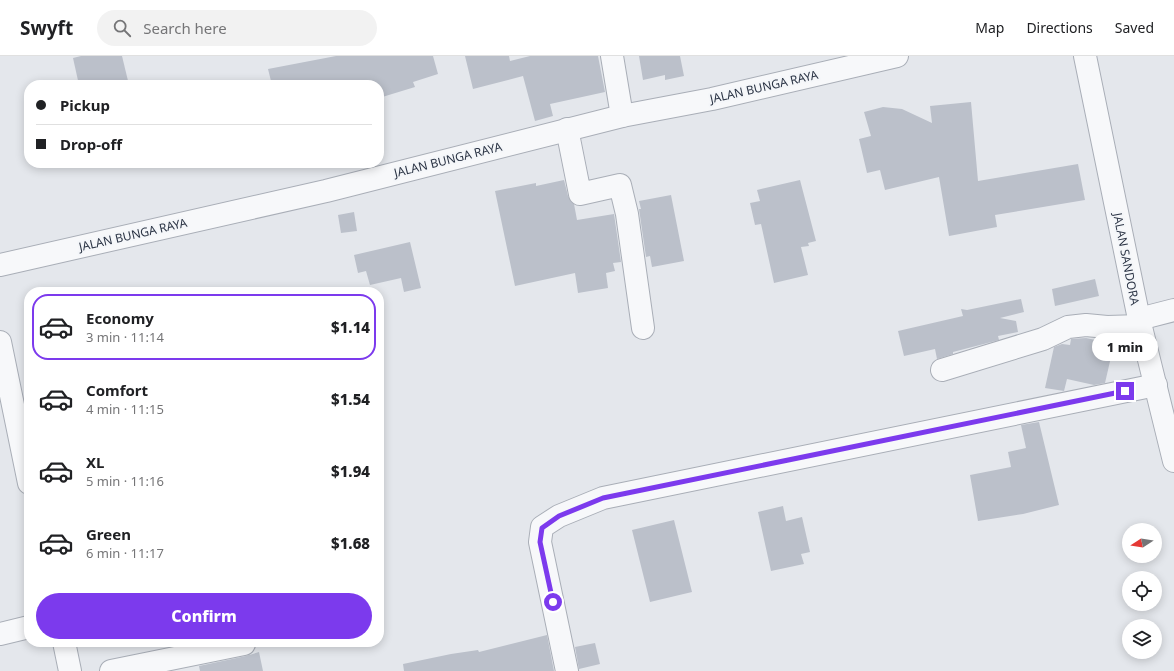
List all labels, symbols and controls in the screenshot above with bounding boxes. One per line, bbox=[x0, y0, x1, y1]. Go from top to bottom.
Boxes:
search box bbox=[97, 10, 377, 46]
text: Swyft bbox=[20, 15, 73, 41]
icon: search bbox=[111, 17, 133, 39]
text: Search here bbox=[143, 18, 227, 38]
text: Map bbox=[975, 18, 1004, 37]
text: Directions bbox=[1026, 18, 1093, 37]
text: Saved bbox=[1115, 18, 1154, 37]
street label: JALAN BUNGA RAYA bbox=[707, 66, 820, 107]
text: Pickup bbox=[60, 95, 110, 115]
text: Drop-off bbox=[60, 134, 122, 154]
street label: JALAN BUNGA RAYA bbox=[391, 138, 504, 181]
street label: JALAN SANDORA bbox=[1109, 210, 1144, 307]
street label: JALAN BUNGA RAYA bbox=[76, 214, 189, 255]
text: Economy bbox=[86, 308, 154, 328]
icon: car bbox=[38, 309, 74, 345]
text: $1.14 bbox=[331, 317, 370, 337]
text: 3 min · 11:14 bbox=[86, 328, 164, 346]
callout: 1 min bbox=[1092, 333, 1158, 361]
text: 1 min bbox=[1107, 338, 1143, 356]
text: Comfort bbox=[86, 380, 148, 400]
icon: car bbox=[38, 381, 74, 417]
route end bbox=[1116, 382, 1134, 400]
text: $1.54 bbox=[331, 389, 370, 409]
text: 4 min · 11:15 bbox=[86, 400, 164, 418]
text: XL bbox=[86, 452, 104, 472]
icon: car bbox=[38, 453, 74, 489]
text: $1.94 bbox=[331, 461, 370, 481]
text: 5 min · 11:16 bbox=[86, 472, 164, 490]
north arrow bbox=[1122, 523, 1162, 563]
map controls bbox=[1122, 523, 1162, 659]
text: Green bbox=[86, 524, 131, 544]
icon: car bbox=[38, 525, 74, 561]
text: $1.68 bbox=[331, 533, 370, 553]
text: 6 min · 11:17 bbox=[86, 544, 164, 562]
button: locate bbox=[1122, 571, 1162, 611]
button: Confirm bbox=[36, 593, 372, 639]
route start bbox=[544, 593, 562, 611]
button: layers bbox=[1122, 619, 1162, 659]

